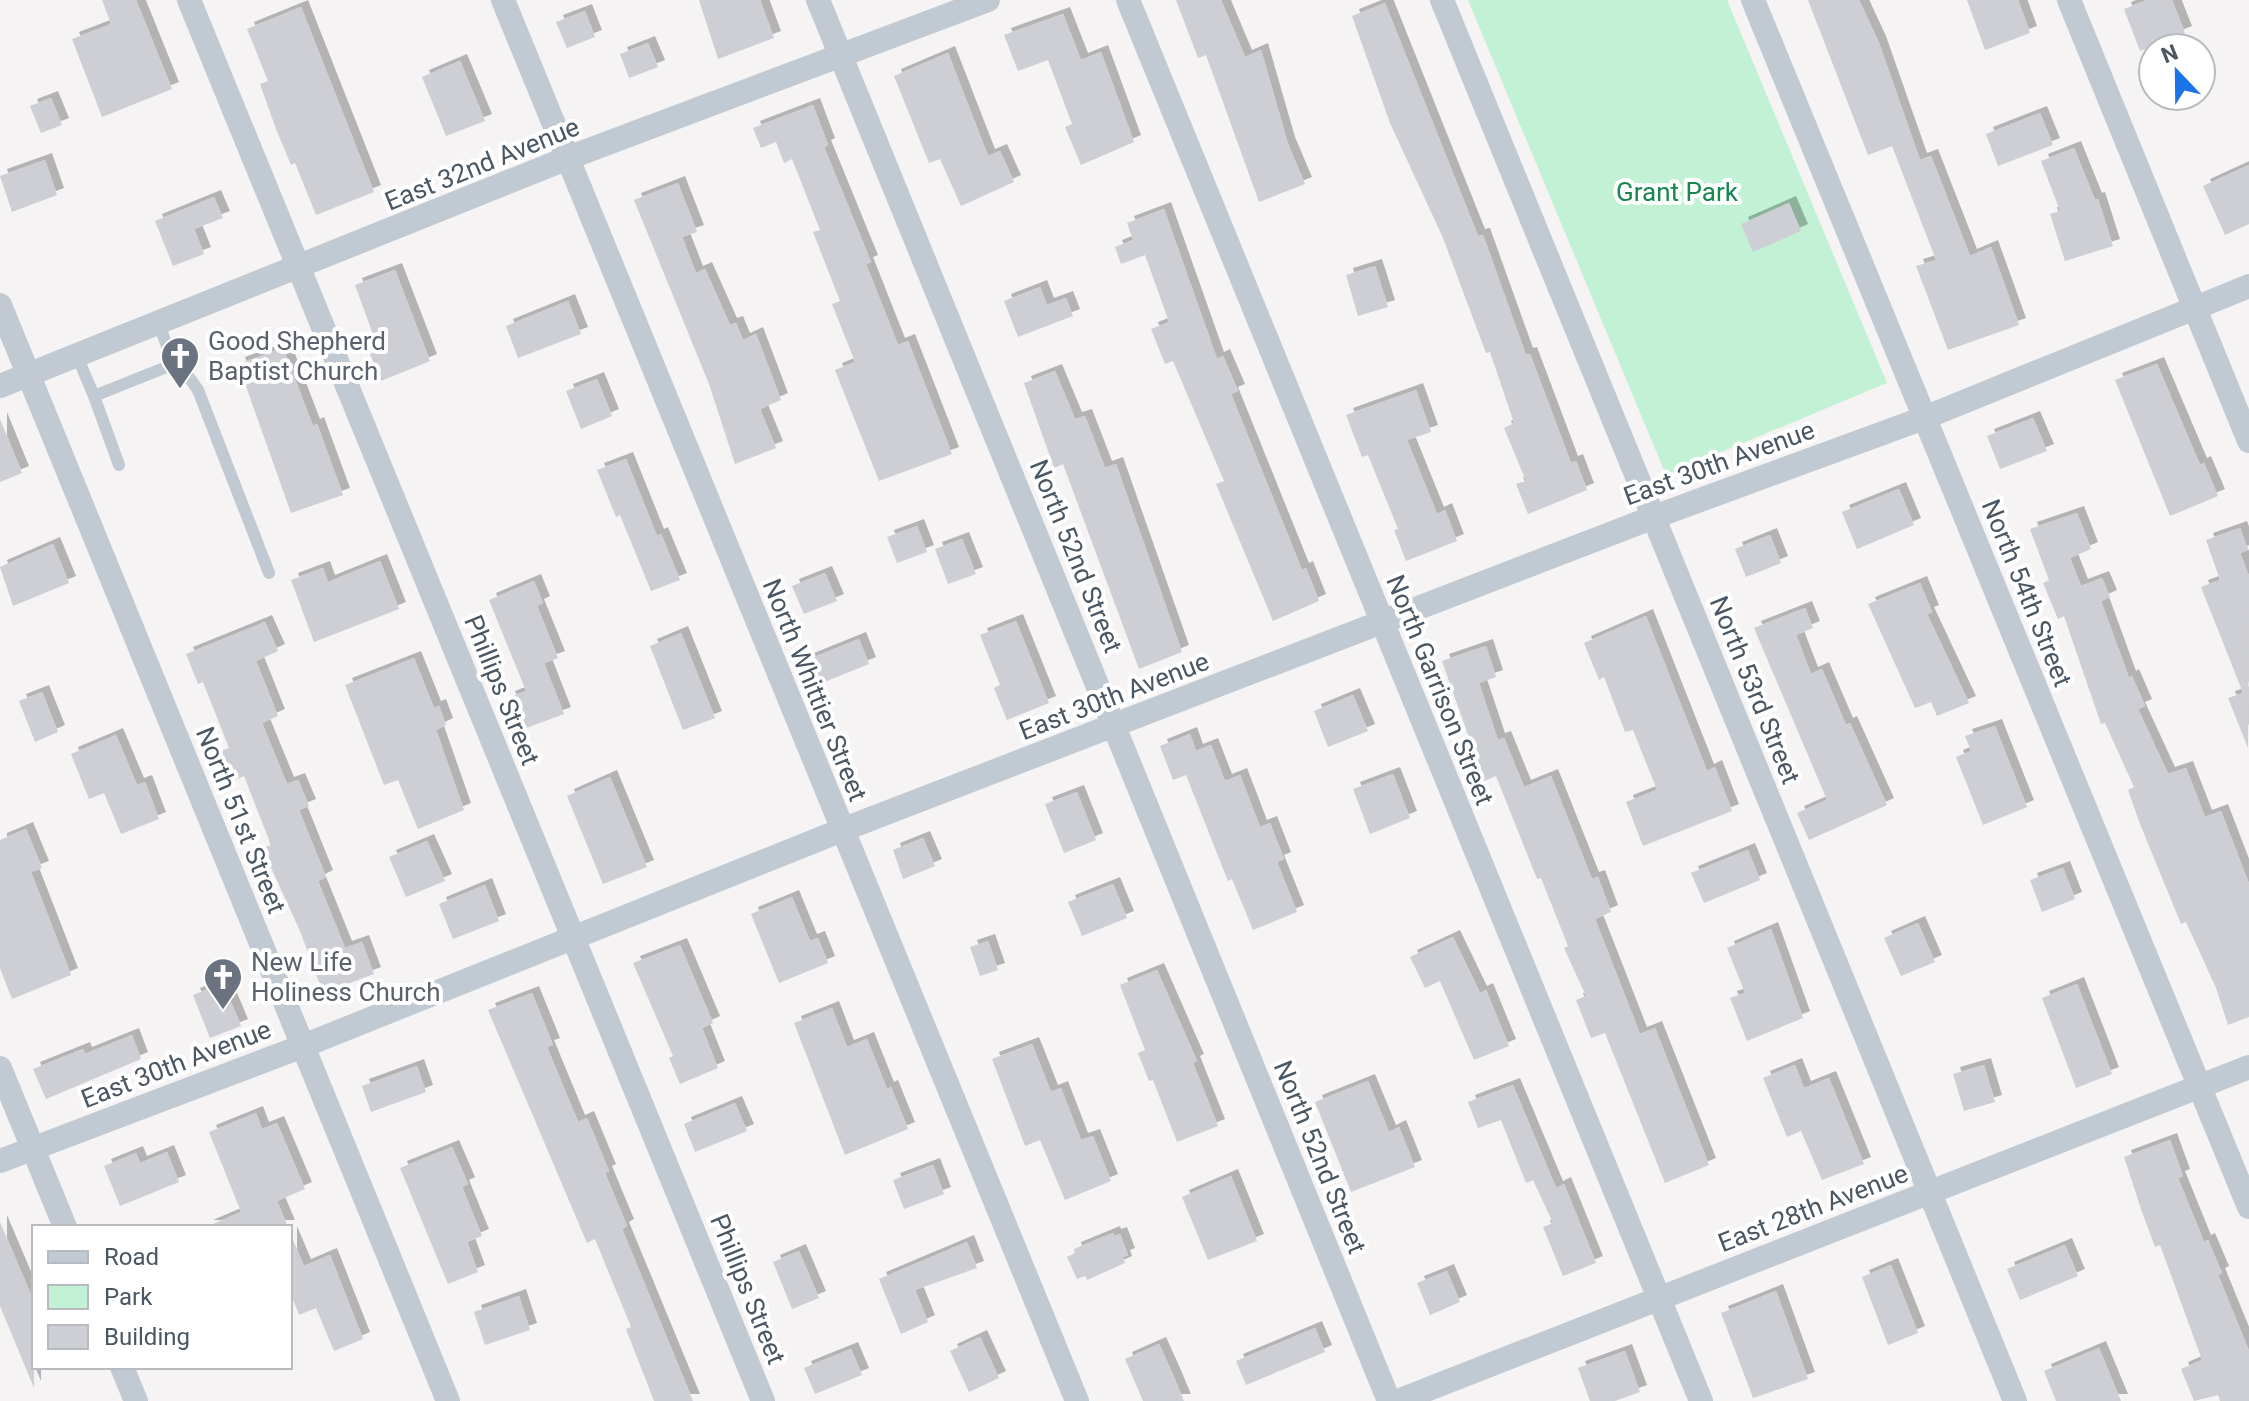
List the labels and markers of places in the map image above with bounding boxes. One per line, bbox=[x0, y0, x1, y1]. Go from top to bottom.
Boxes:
place label: Good Shepherd Baptist Church bbox=[208, 326, 386, 386]
church icon: Good Shepherd Baptist Church bbox=[159, 335, 201, 390]
place label: New Life Holiness Church bbox=[251, 947, 441, 1007]
church icon: New Life Holiness Church bbox=[202, 956, 244, 1011]

